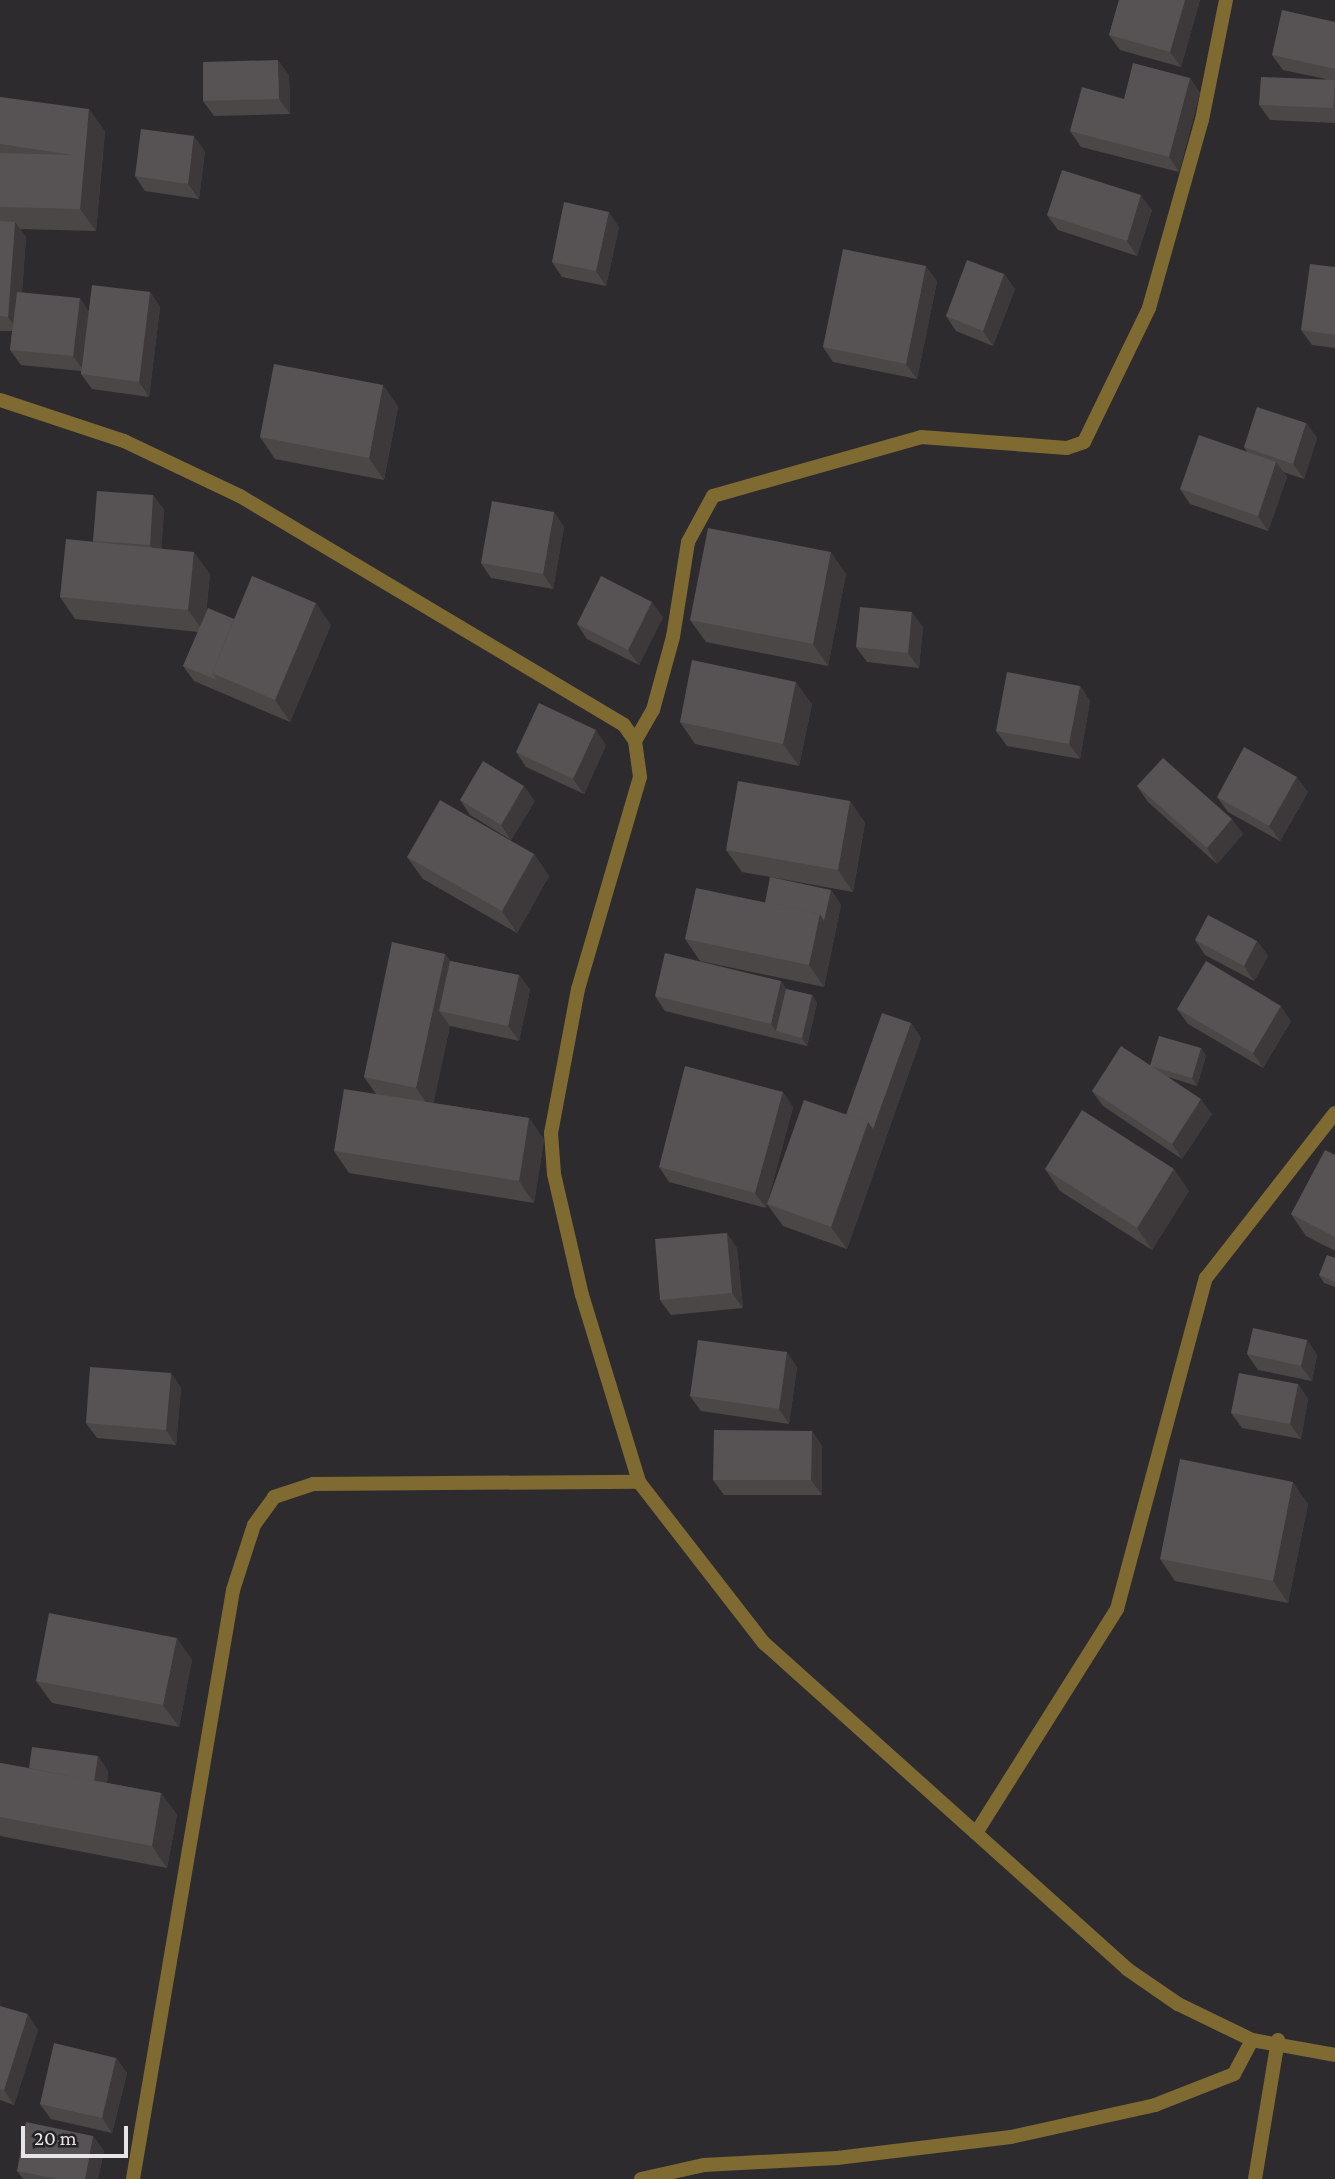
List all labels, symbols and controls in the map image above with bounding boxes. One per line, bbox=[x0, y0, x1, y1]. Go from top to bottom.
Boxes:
scale bar bbox=[24, 2112, 131, 2156]
text: 20 m bbox=[34, 2126, 77, 2150]

